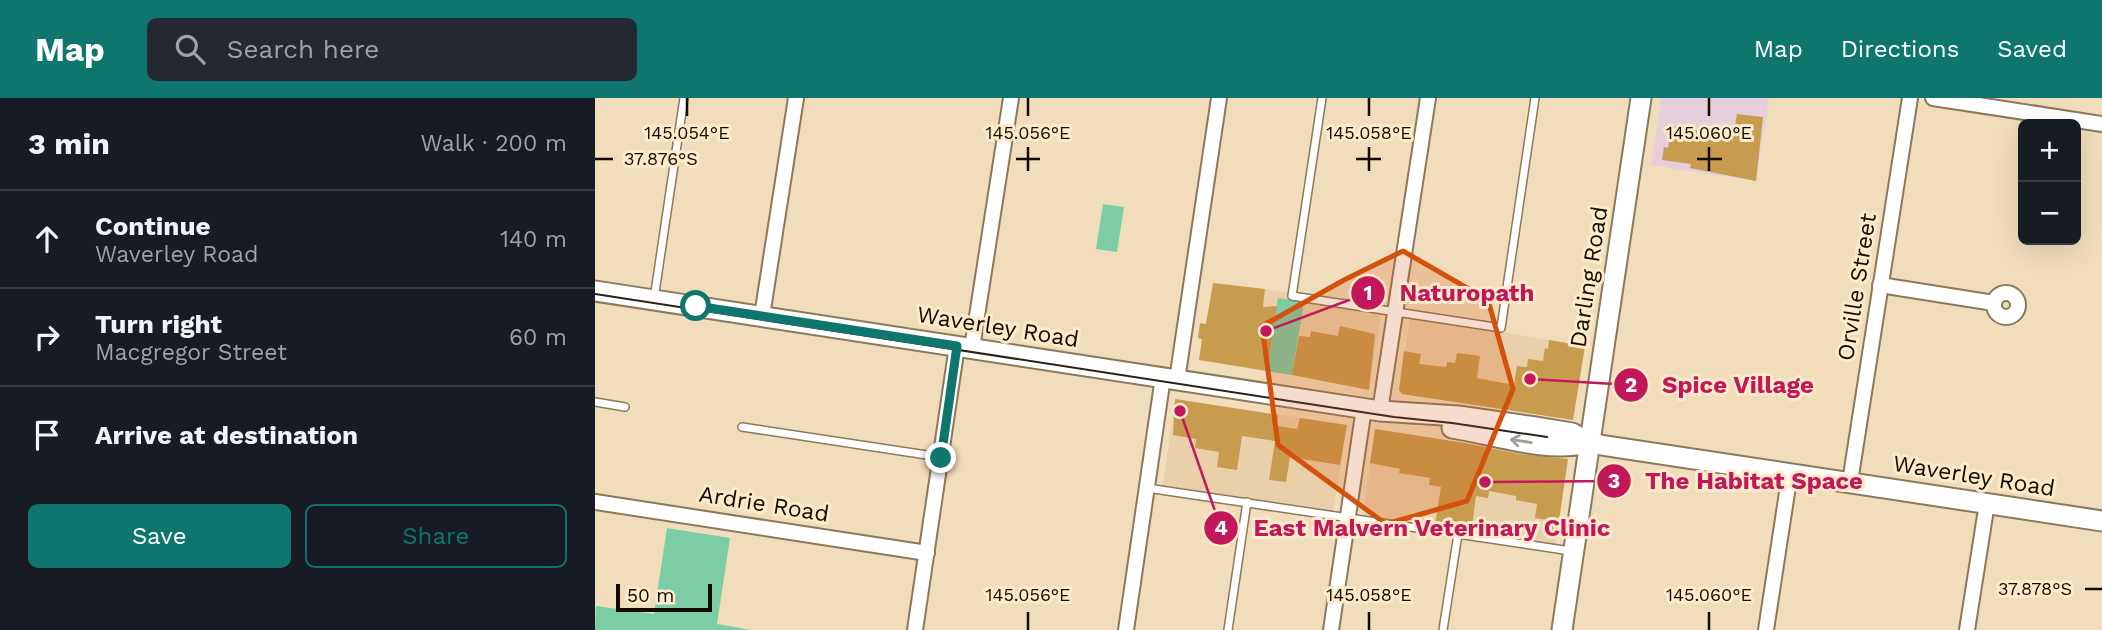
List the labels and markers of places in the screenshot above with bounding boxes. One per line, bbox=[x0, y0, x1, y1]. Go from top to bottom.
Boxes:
callout: Naturopath bbox=[1350, 271, 1548, 316]
callout: Spice Village bbox=[1613, 363, 1829, 408]
callout: The Habitat Space bbox=[1596, 458, 1877, 503]
callout: East Malvern Veterinary Clinic bbox=[1204, 505, 1625, 550]

